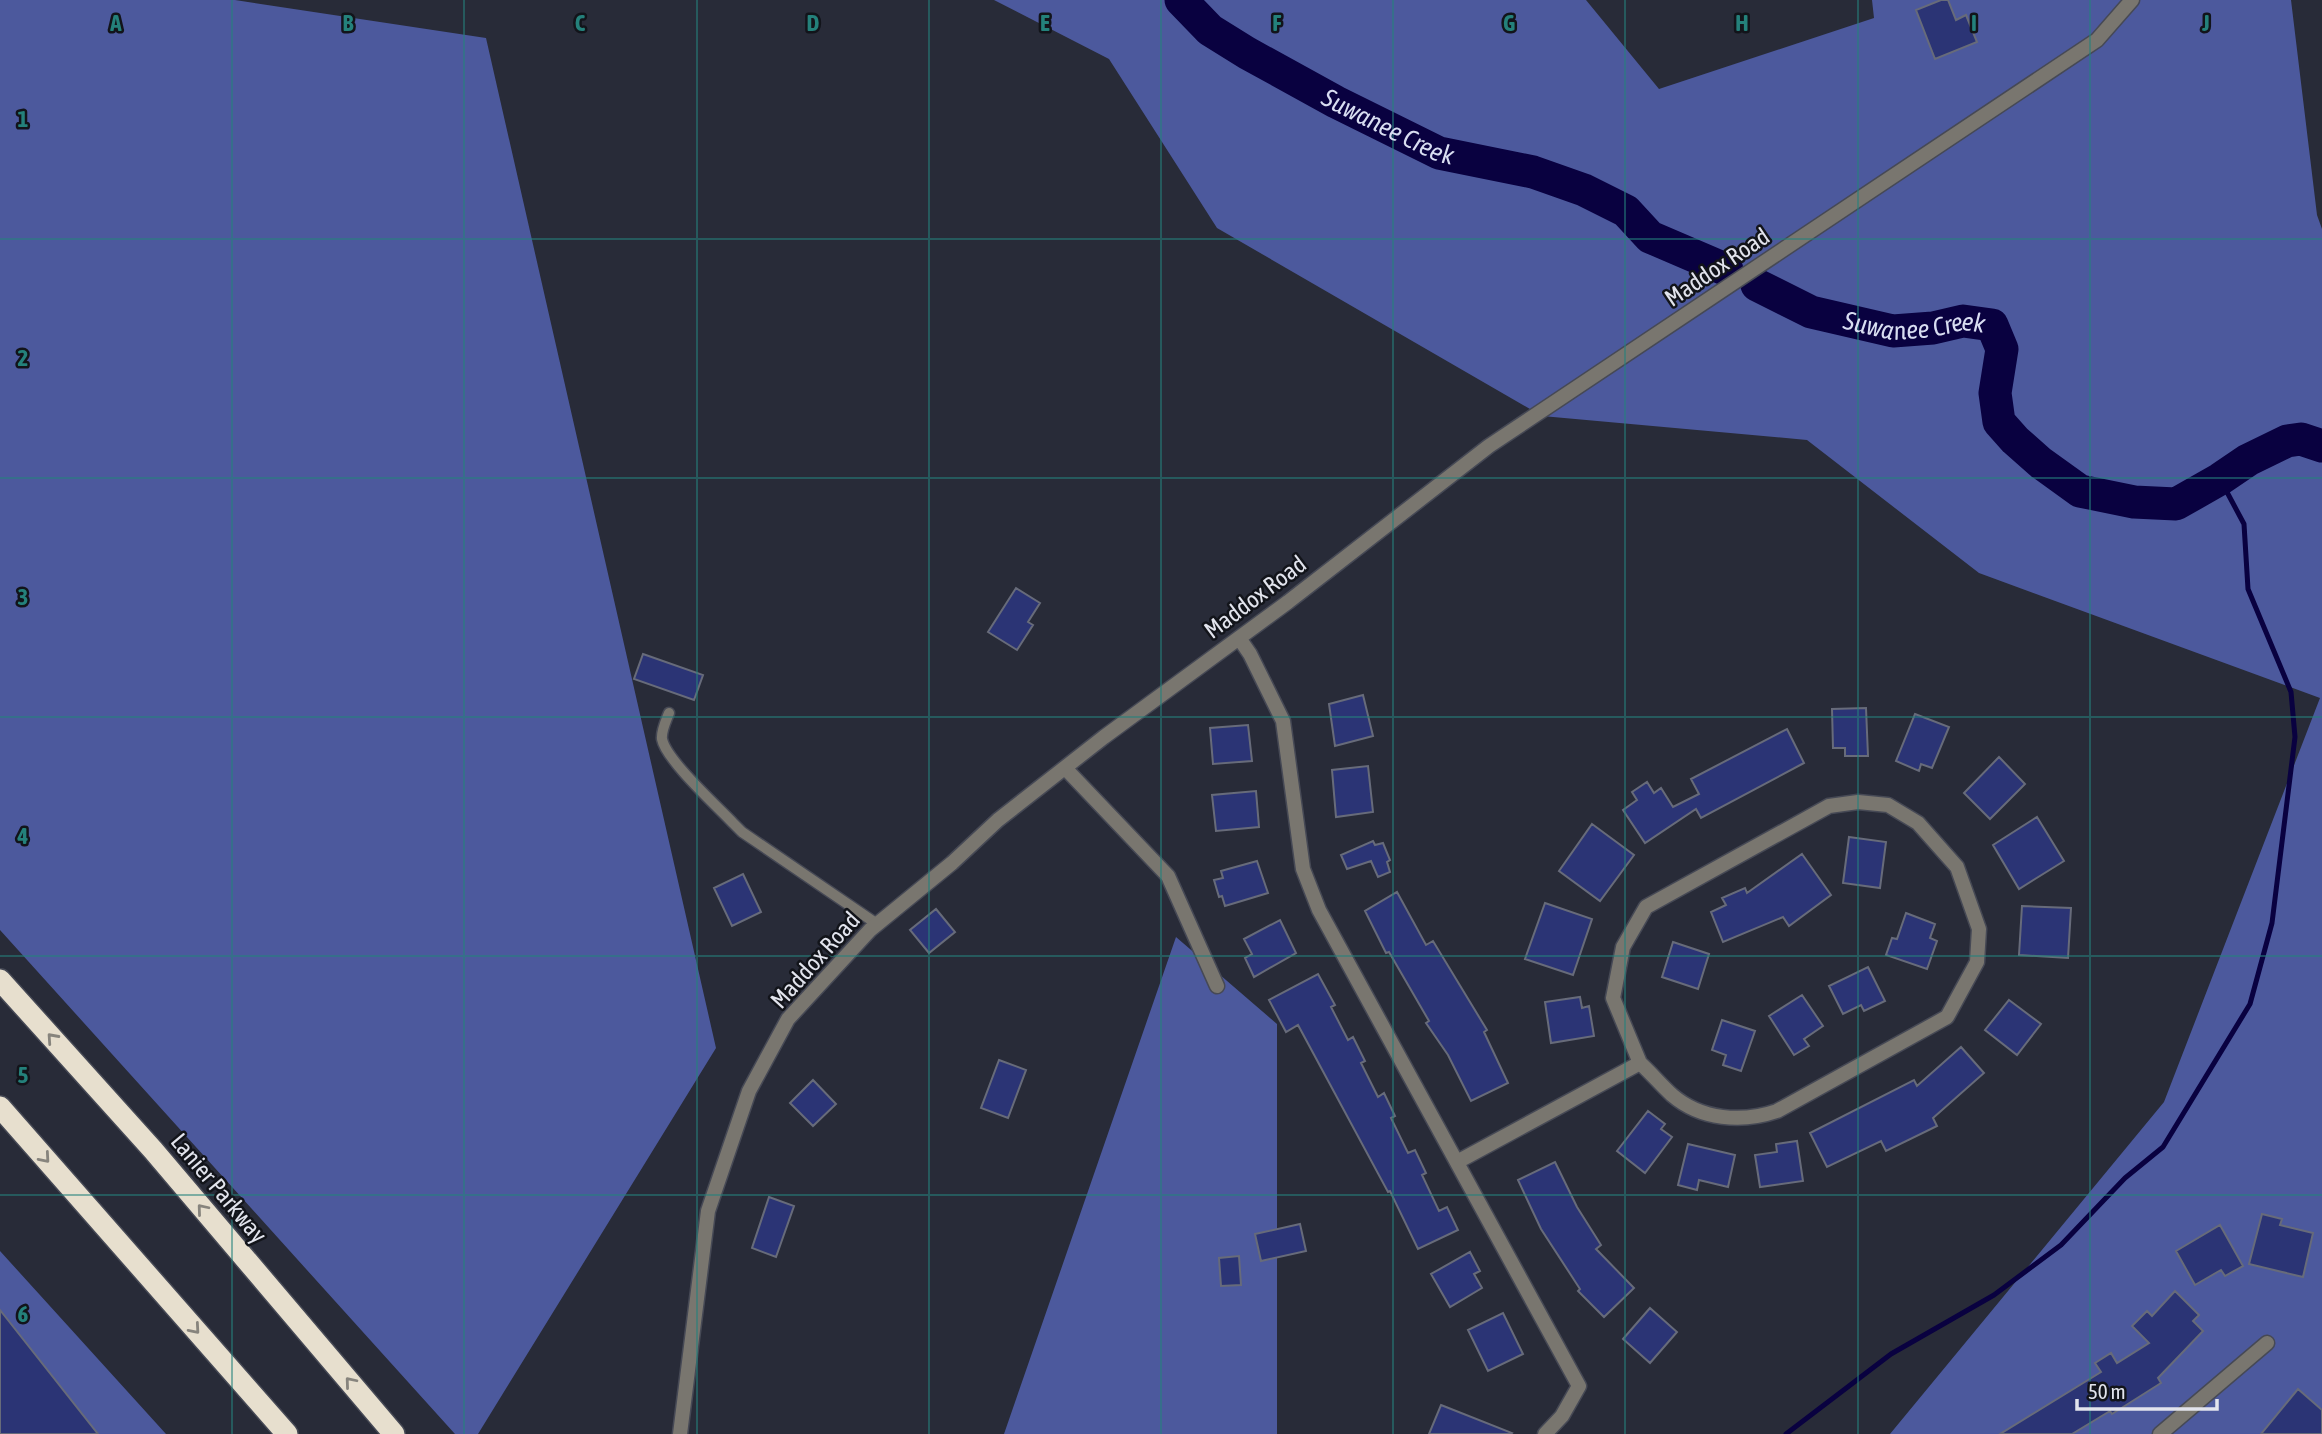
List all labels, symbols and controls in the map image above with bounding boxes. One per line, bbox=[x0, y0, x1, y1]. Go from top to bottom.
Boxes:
text: A bbox=[109, 10, 122, 36]
text: B bbox=[343, 10, 354, 36]
text: C bbox=[575, 10, 586, 36]
text: D bbox=[807, 10, 820, 36]
text: E bbox=[1040, 10, 1050, 36]
text: F bbox=[1272, 10, 1282, 36]
text: G bbox=[1503, 10, 1515, 36]
text: H bbox=[1735, 10, 1749, 36]
text: I bbox=[1971, 10, 1977, 36]
text: J bbox=[2201, 10, 2210, 36]
water label: Suwanee Creek bbox=[1316, 82, 1457, 171]
text: 1 bbox=[18, 106, 29, 132]
street label: Maddox Road bbox=[1660, 222, 1774, 312]
water label: Suwanee Creek bbox=[1840, 305, 1988, 346]
text: 2 bbox=[18, 345, 28, 371]
street label: Maddox Road bbox=[1199, 550, 1311, 644]
text: 3 bbox=[18, 584, 28, 610]
text: 4 bbox=[17, 823, 29, 849]
street label: Maddox Road bbox=[765, 906, 865, 1014]
one-way arrow bbox=[48, 1033, 60, 1046]
text: 5 bbox=[18, 1062, 29, 1088]
street label: Lanier Parkway bbox=[166, 1128, 273, 1248]
one-way arrow bbox=[37, 1150, 49, 1163]
one-way arrow bbox=[198, 1204, 210, 1217]
text: 6 bbox=[18, 1301, 29, 1327]
one-way arrow bbox=[187, 1321, 199, 1334]
scale bar bbox=[2077, 1368, 2217, 1412]
one-way arrow bbox=[346, 1377, 358, 1390]
text: 50 m bbox=[2088, 1379, 2126, 1403]

